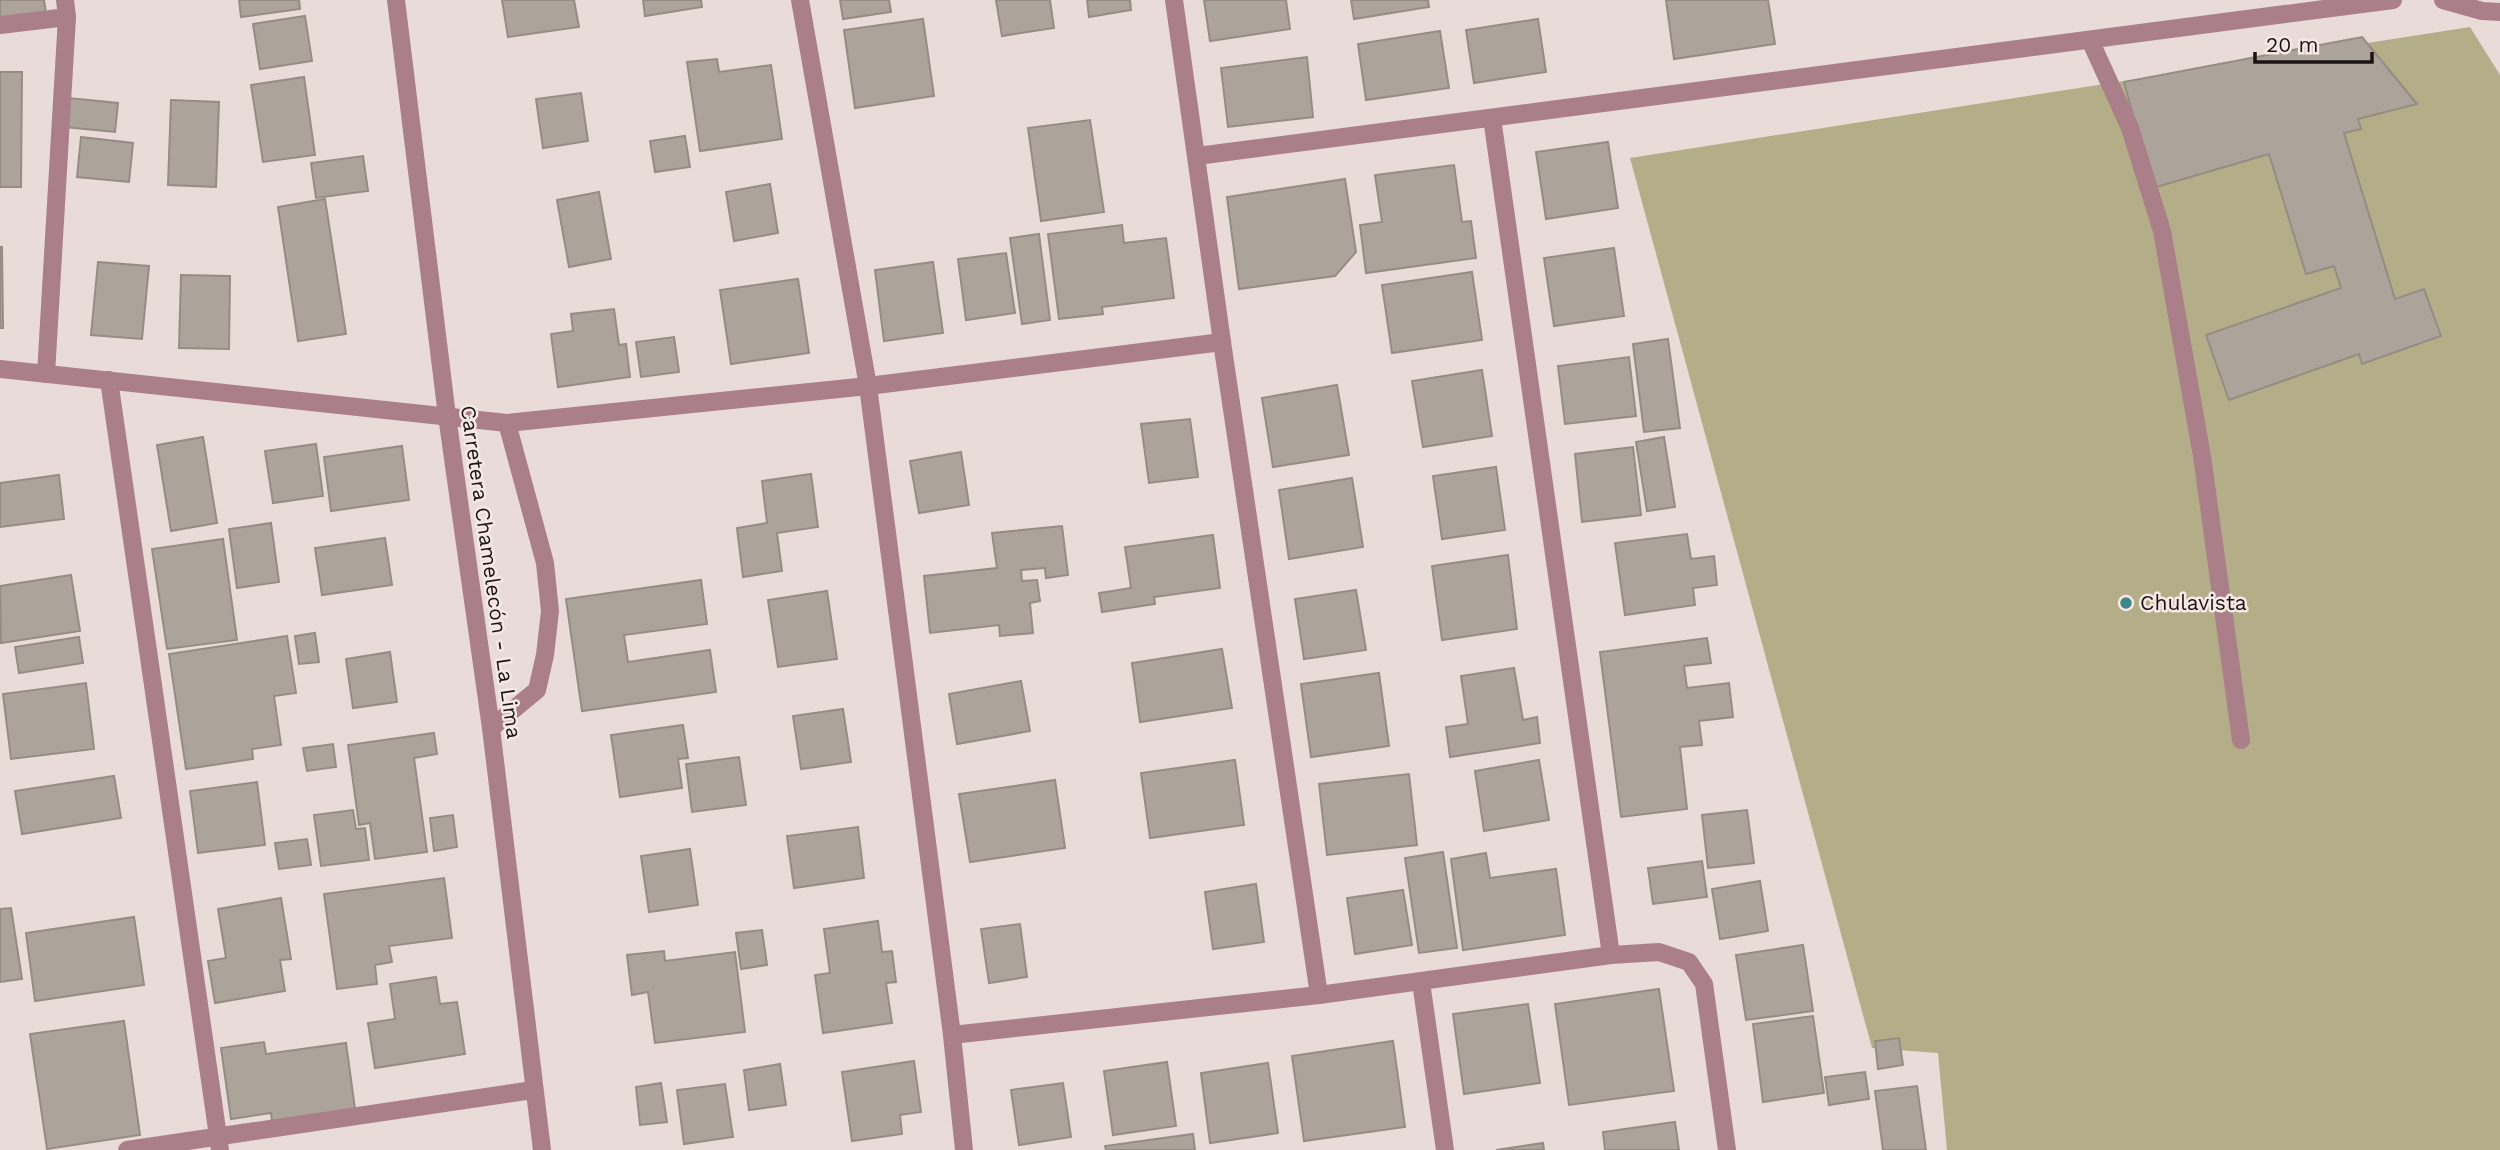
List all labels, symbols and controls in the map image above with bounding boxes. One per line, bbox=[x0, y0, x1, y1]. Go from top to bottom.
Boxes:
scale bar bbox=[2255, 21, 2372, 65]
text: 20 m bbox=[2266, 32, 2318, 57]
street label: Carretera Chamelecón - La Lima bbox=[456, 404, 527, 740]
place label: Chulavista bbox=[2140, 590, 2247, 615]
marker: Chulavista bbox=[2118, 595, 2134, 611]

